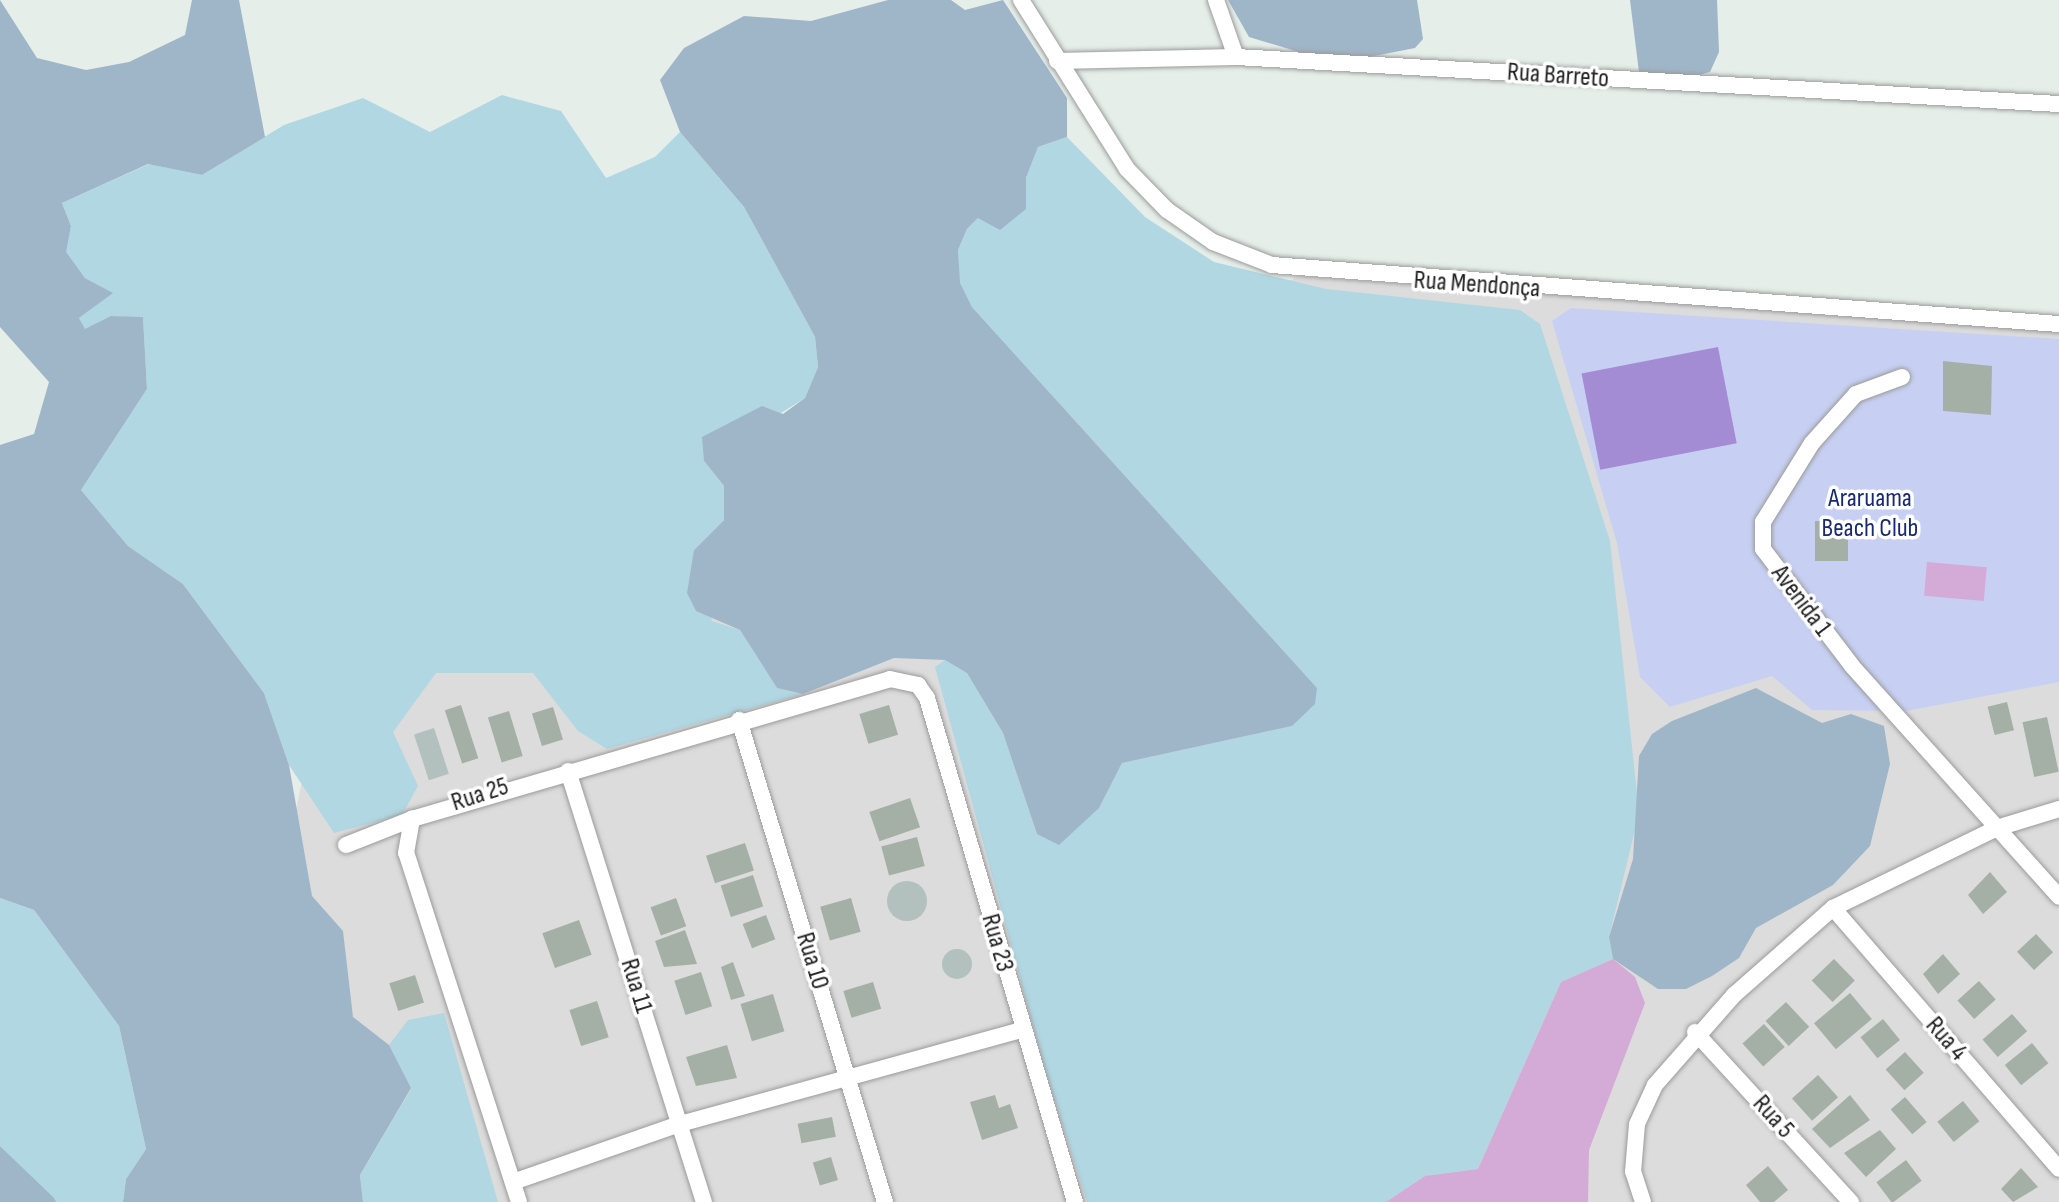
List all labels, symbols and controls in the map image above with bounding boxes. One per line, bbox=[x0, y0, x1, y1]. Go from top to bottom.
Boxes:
street label: Rua Barreto bbox=[1506, 57, 1610, 95]
street label: Rua Mendonça bbox=[1413, 265, 1541, 305]
park label: Araruama Beach Club bbox=[1822, 483, 1918, 544]
street label: Avenida 1 bbox=[1764, 559, 1838, 643]
street label: Rua 25 bbox=[448, 771, 512, 819]
street label: Rua 23 bbox=[974, 910, 1020, 976]
street label: Rua 10 bbox=[789, 929, 835, 993]
street label: Rua 11 bbox=[613, 955, 659, 1017]
street label: Rua 4 bbox=[1919, 1011, 1973, 1067]
street label: Rua 5 bbox=[1746, 1089, 1800, 1145]

